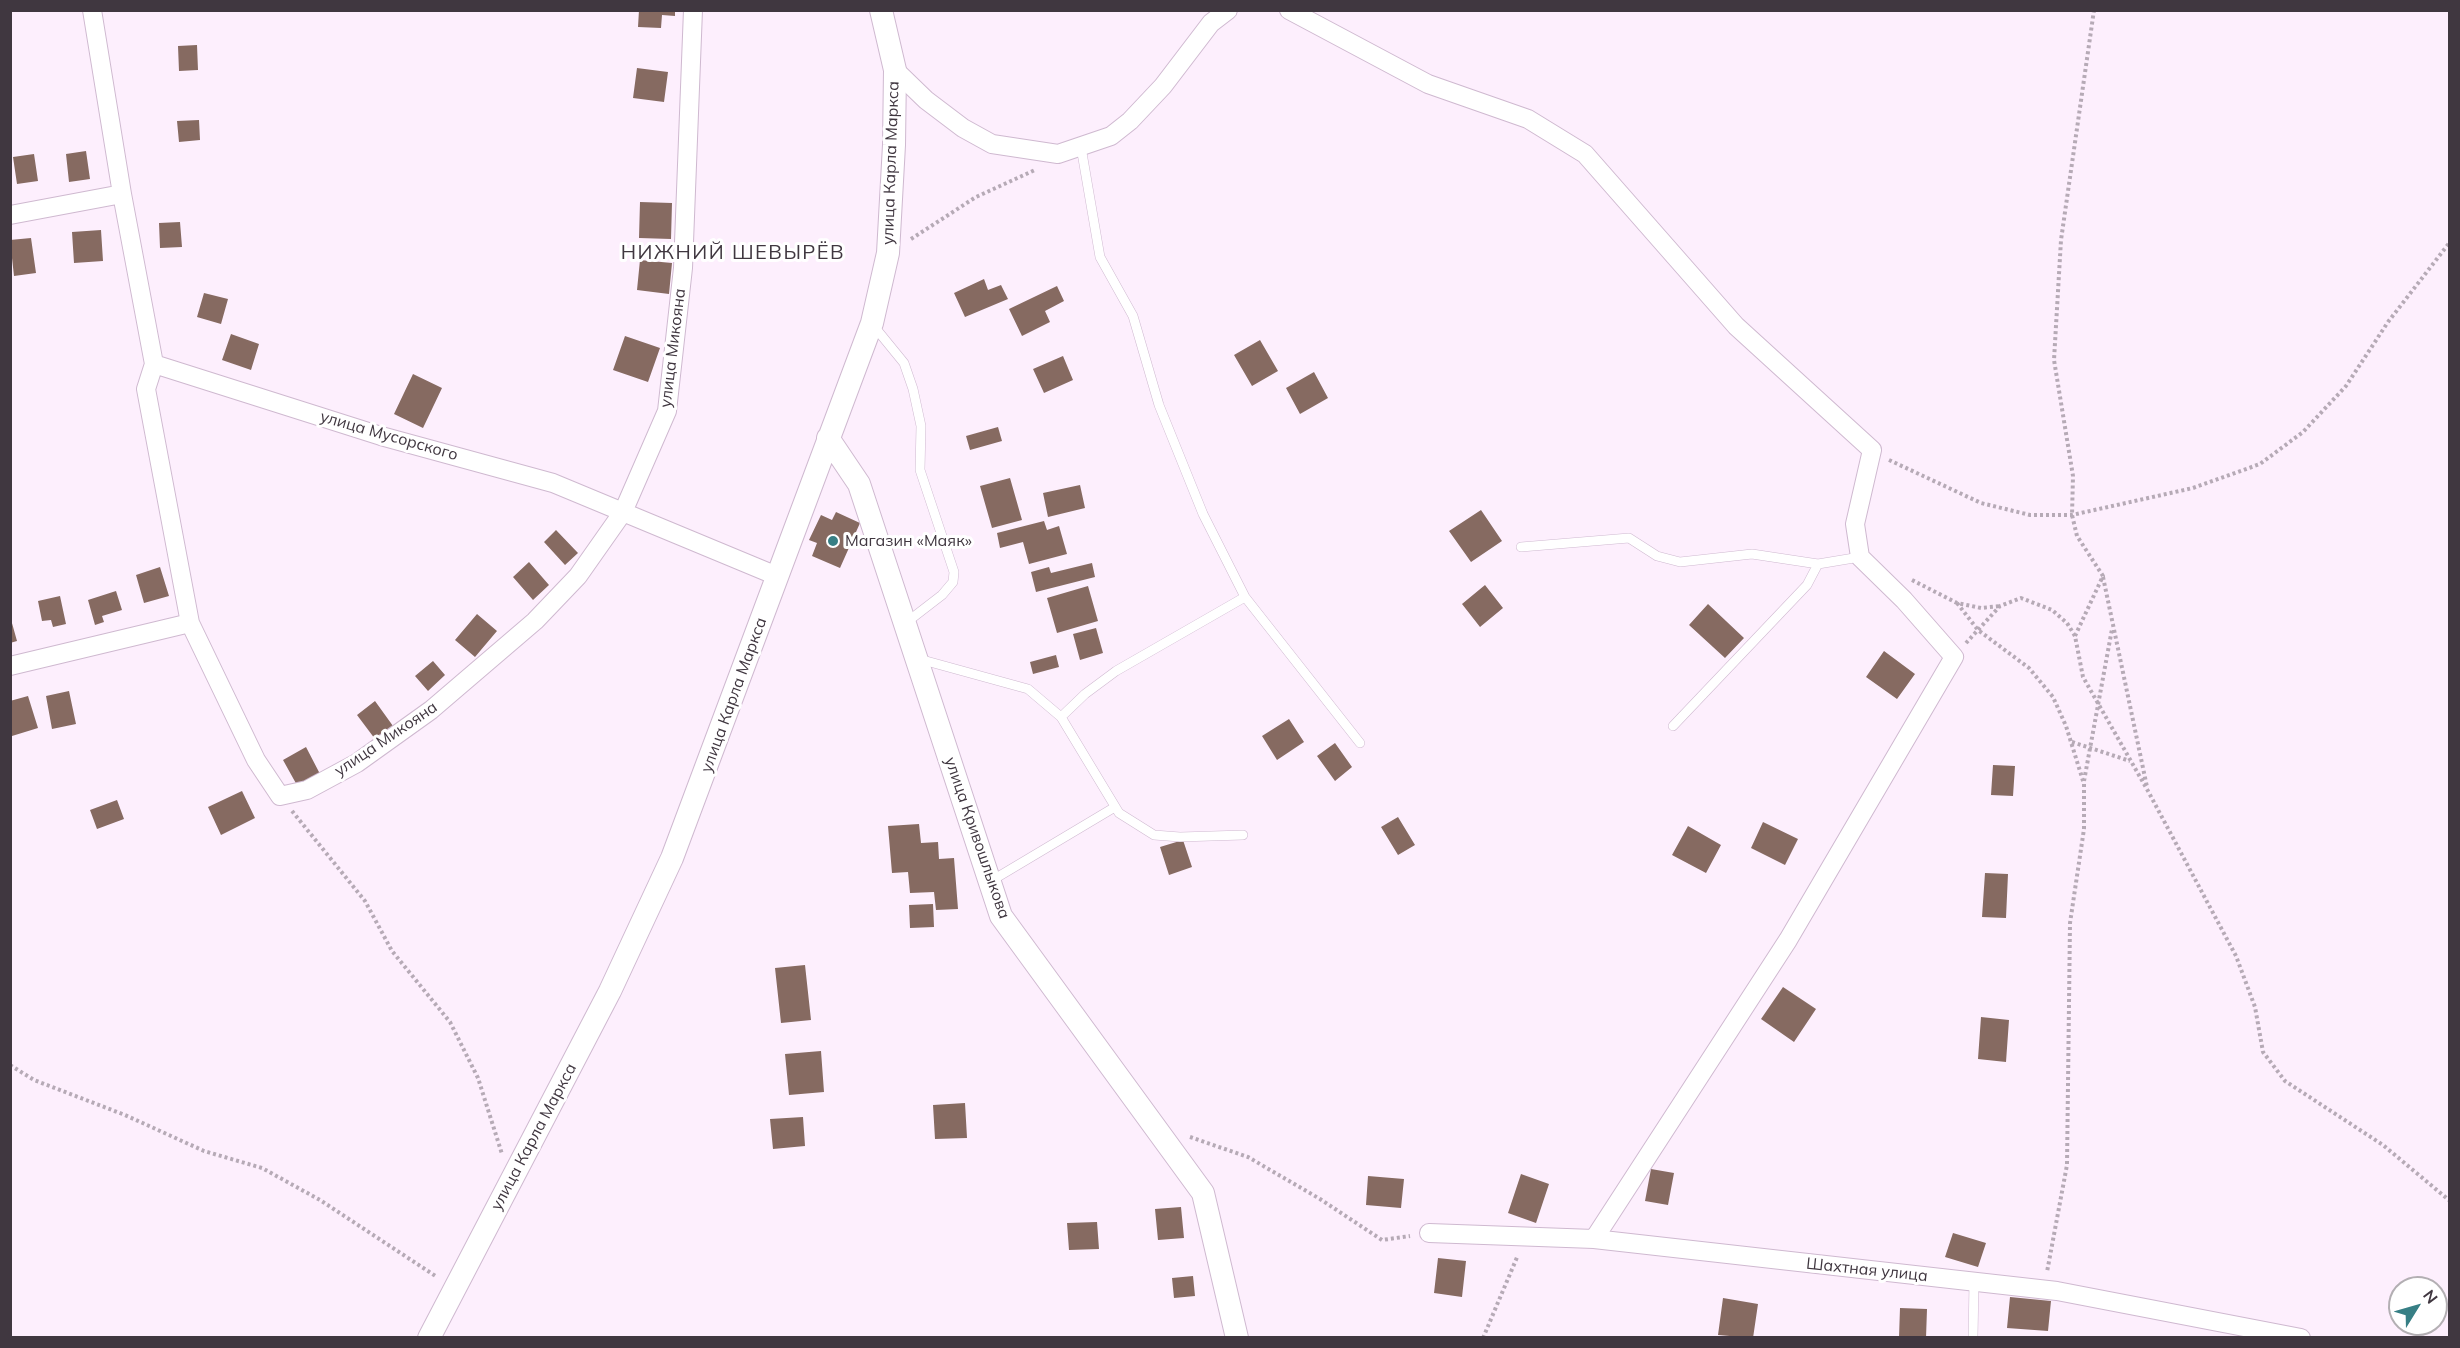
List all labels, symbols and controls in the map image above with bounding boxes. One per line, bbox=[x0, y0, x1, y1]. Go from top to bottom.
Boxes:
street label: улица Карла Маркса bbox=[879, 81, 903, 245]
district label: НИЖНИЙ ШЕВЫРЁВ bbox=[621, 241, 845, 265]
street label: улица Микояна bbox=[656, 287, 690, 409]
street label: улица Мусорского bbox=[318, 407, 460, 465]
place label: Магазин «Маяк» bbox=[845, 531, 972, 551]
marker: Магазин «Маяк» bbox=[826, 534, 840, 548]
street label: улица Карла Маркса bbox=[697, 615, 771, 775]
street label: улица Микояна bbox=[331, 697, 441, 781]
street label: улица Кривошлыкова bbox=[940, 755, 1014, 921]
street label: улица Карла Маркса bbox=[487, 1060, 581, 1214]
street label: Шахтная улица bbox=[1805, 1254, 1929, 1286]
north arrow bbox=[2388, 1276, 2448, 1336]
text: N bbox=[2419, 1286, 2442, 1307]

